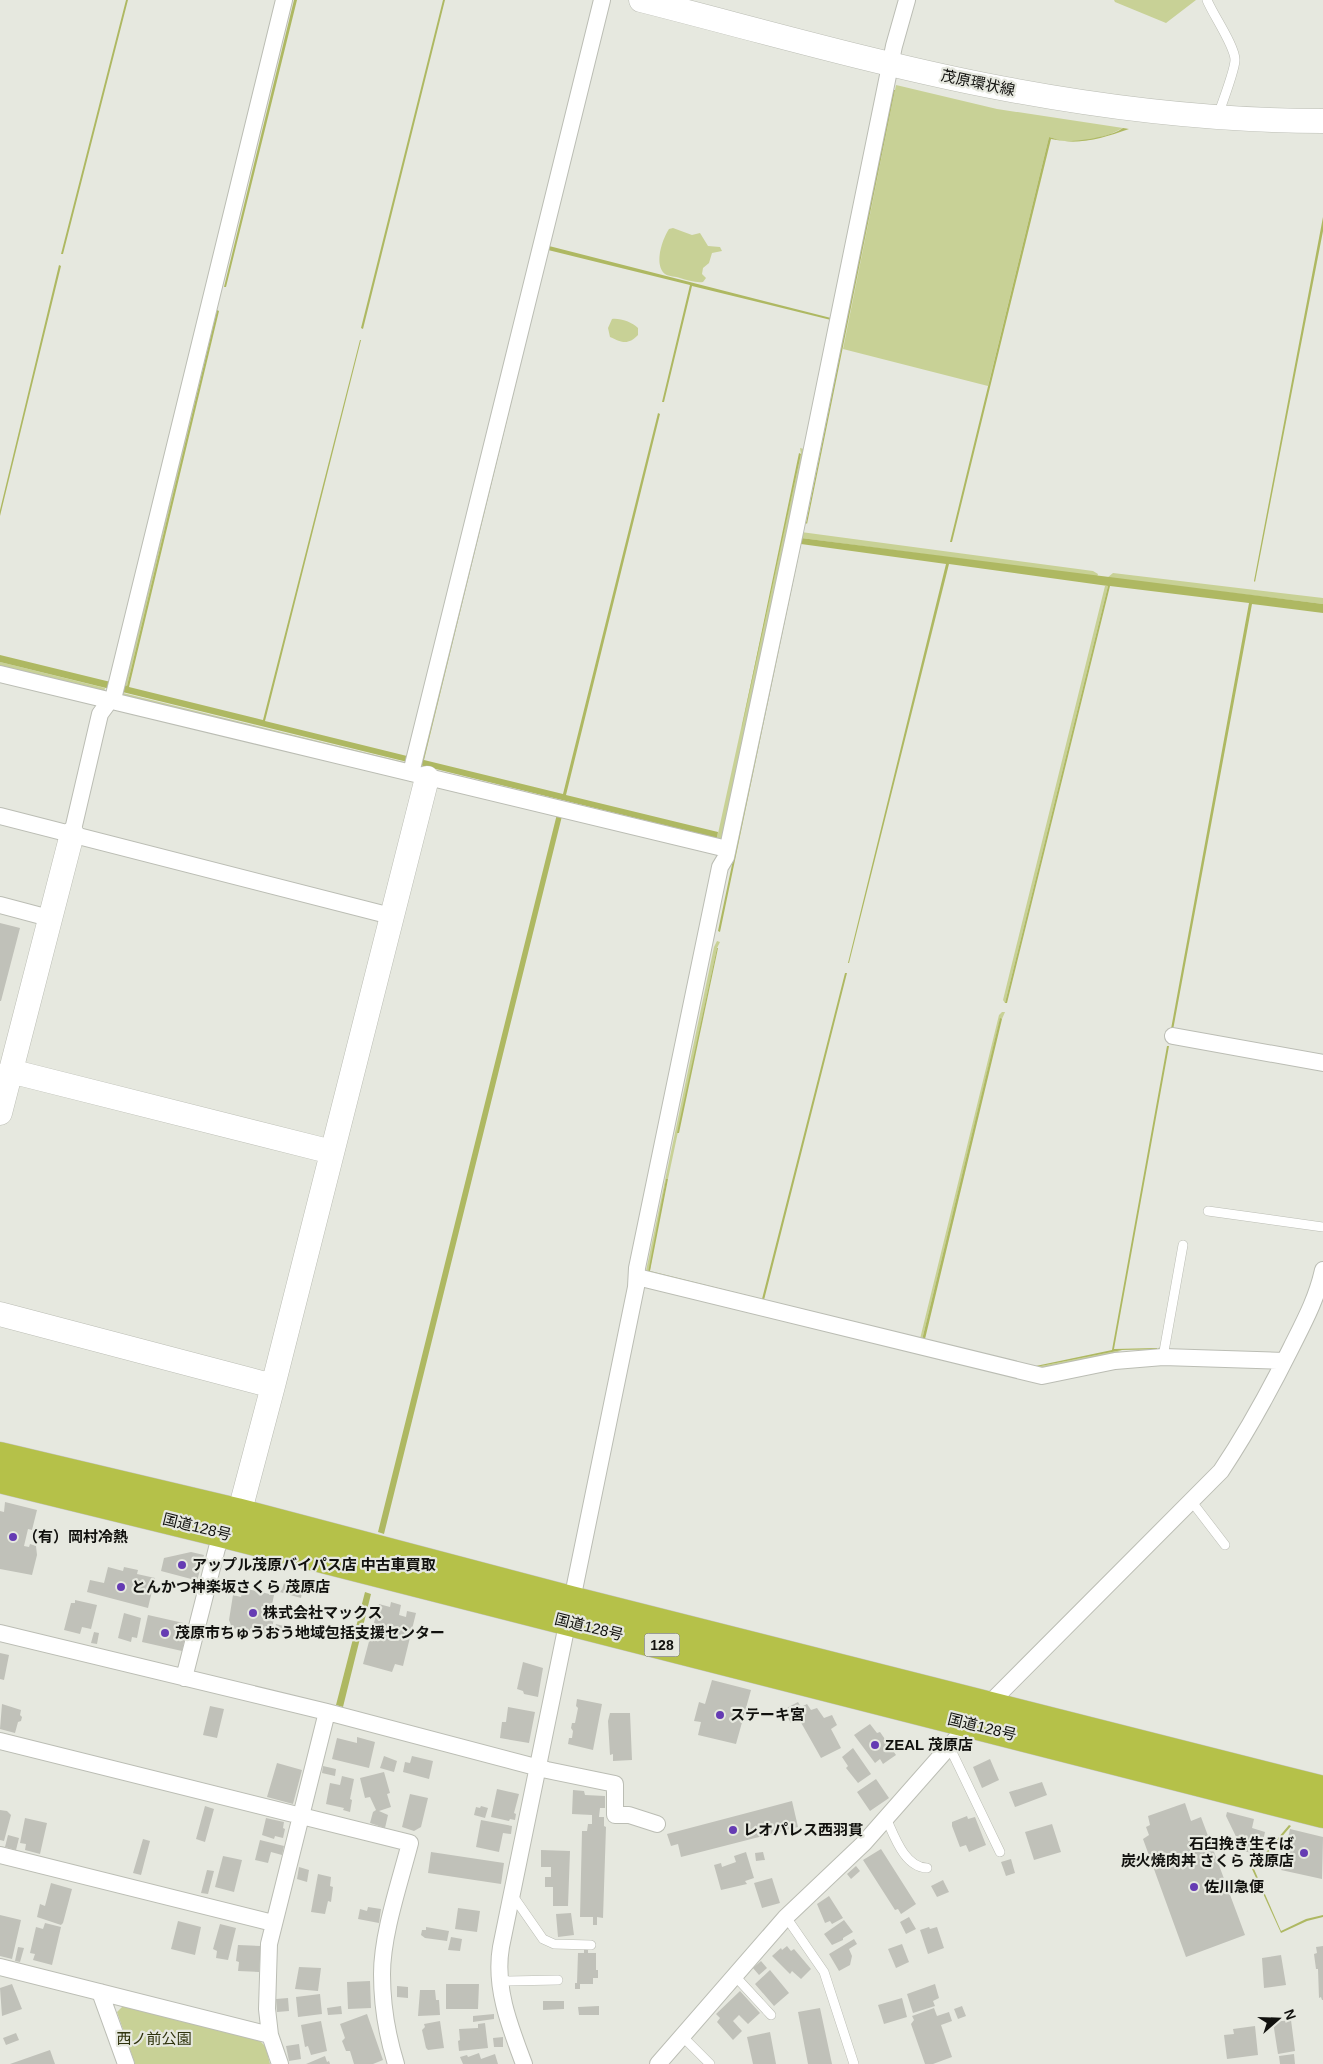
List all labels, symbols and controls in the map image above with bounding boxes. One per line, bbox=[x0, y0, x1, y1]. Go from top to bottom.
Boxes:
street label: 茂原環状線 bbox=[940, 66, 1017, 99]
street label: 国道128号 bbox=[161, 1510, 233, 1543]
place label: （有）岡村冷熱 bbox=[23, 1528, 128, 1545]
marker: （有）岡村冷熱 bbox=[7, 1531, 19, 1543]
place label: アップル茂原バイパス店 中古車買取 bbox=[192, 1556, 436, 1573]
marker: アップル茂原バイパス店 中古車買取 bbox=[176, 1559, 188, 1571]
place label: とんかつ神楽坂さくら 茂原店 bbox=[131, 1578, 330, 1595]
marker: とんかつ神楽坂さくら 茂原店 bbox=[115, 1581, 127, 1593]
place label: 株式会社マックス bbox=[263, 1604, 383, 1621]
marker: 株式会社マックス bbox=[247, 1607, 259, 1619]
street label: 国道128号 bbox=[553, 1610, 625, 1643]
place label: 茂原市ちゅうおう地域包括支援センター bbox=[175, 1624, 445, 1641]
marker: 茂原市ちゅうおう地域包括支援センター bbox=[159, 1627, 171, 1639]
road number: 128 bbox=[644, 1634, 680, 1656]
place label: ステーキ宮 bbox=[730, 1706, 805, 1723]
marker: ステーキ宮 bbox=[714, 1709, 726, 1721]
street label: 国道128号 bbox=[946, 1710, 1018, 1743]
place label: ZEAL 茂原店 bbox=[885, 1736, 973, 1753]
marker: ZEAL 茂原店 bbox=[869, 1739, 881, 1751]
place label: レオパレス西羽貫 bbox=[743, 1821, 863, 1838]
marker: レオパレス西羽貫 bbox=[727, 1824, 739, 1836]
place label: 石臼挽き生そば 炭火焼肉丼 さくら 茂原店 bbox=[1121, 1835, 1294, 1869]
marker: 石臼挽き生そば 炭火焼肉丼 さくら 茂原店 bbox=[1298, 1847, 1310, 1859]
place label: 佐川急便 bbox=[1204, 1878, 1264, 1895]
marker: 佐川急便 bbox=[1188, 1881, 1200, 1893]
north arrow bbox=[1253, 1994, 1303, 2044]
text: N bbox=[1281, 2007, 1299, 2022]
park label: 西ノ前公園 bbox=[116, 2030, 192, 2047]

